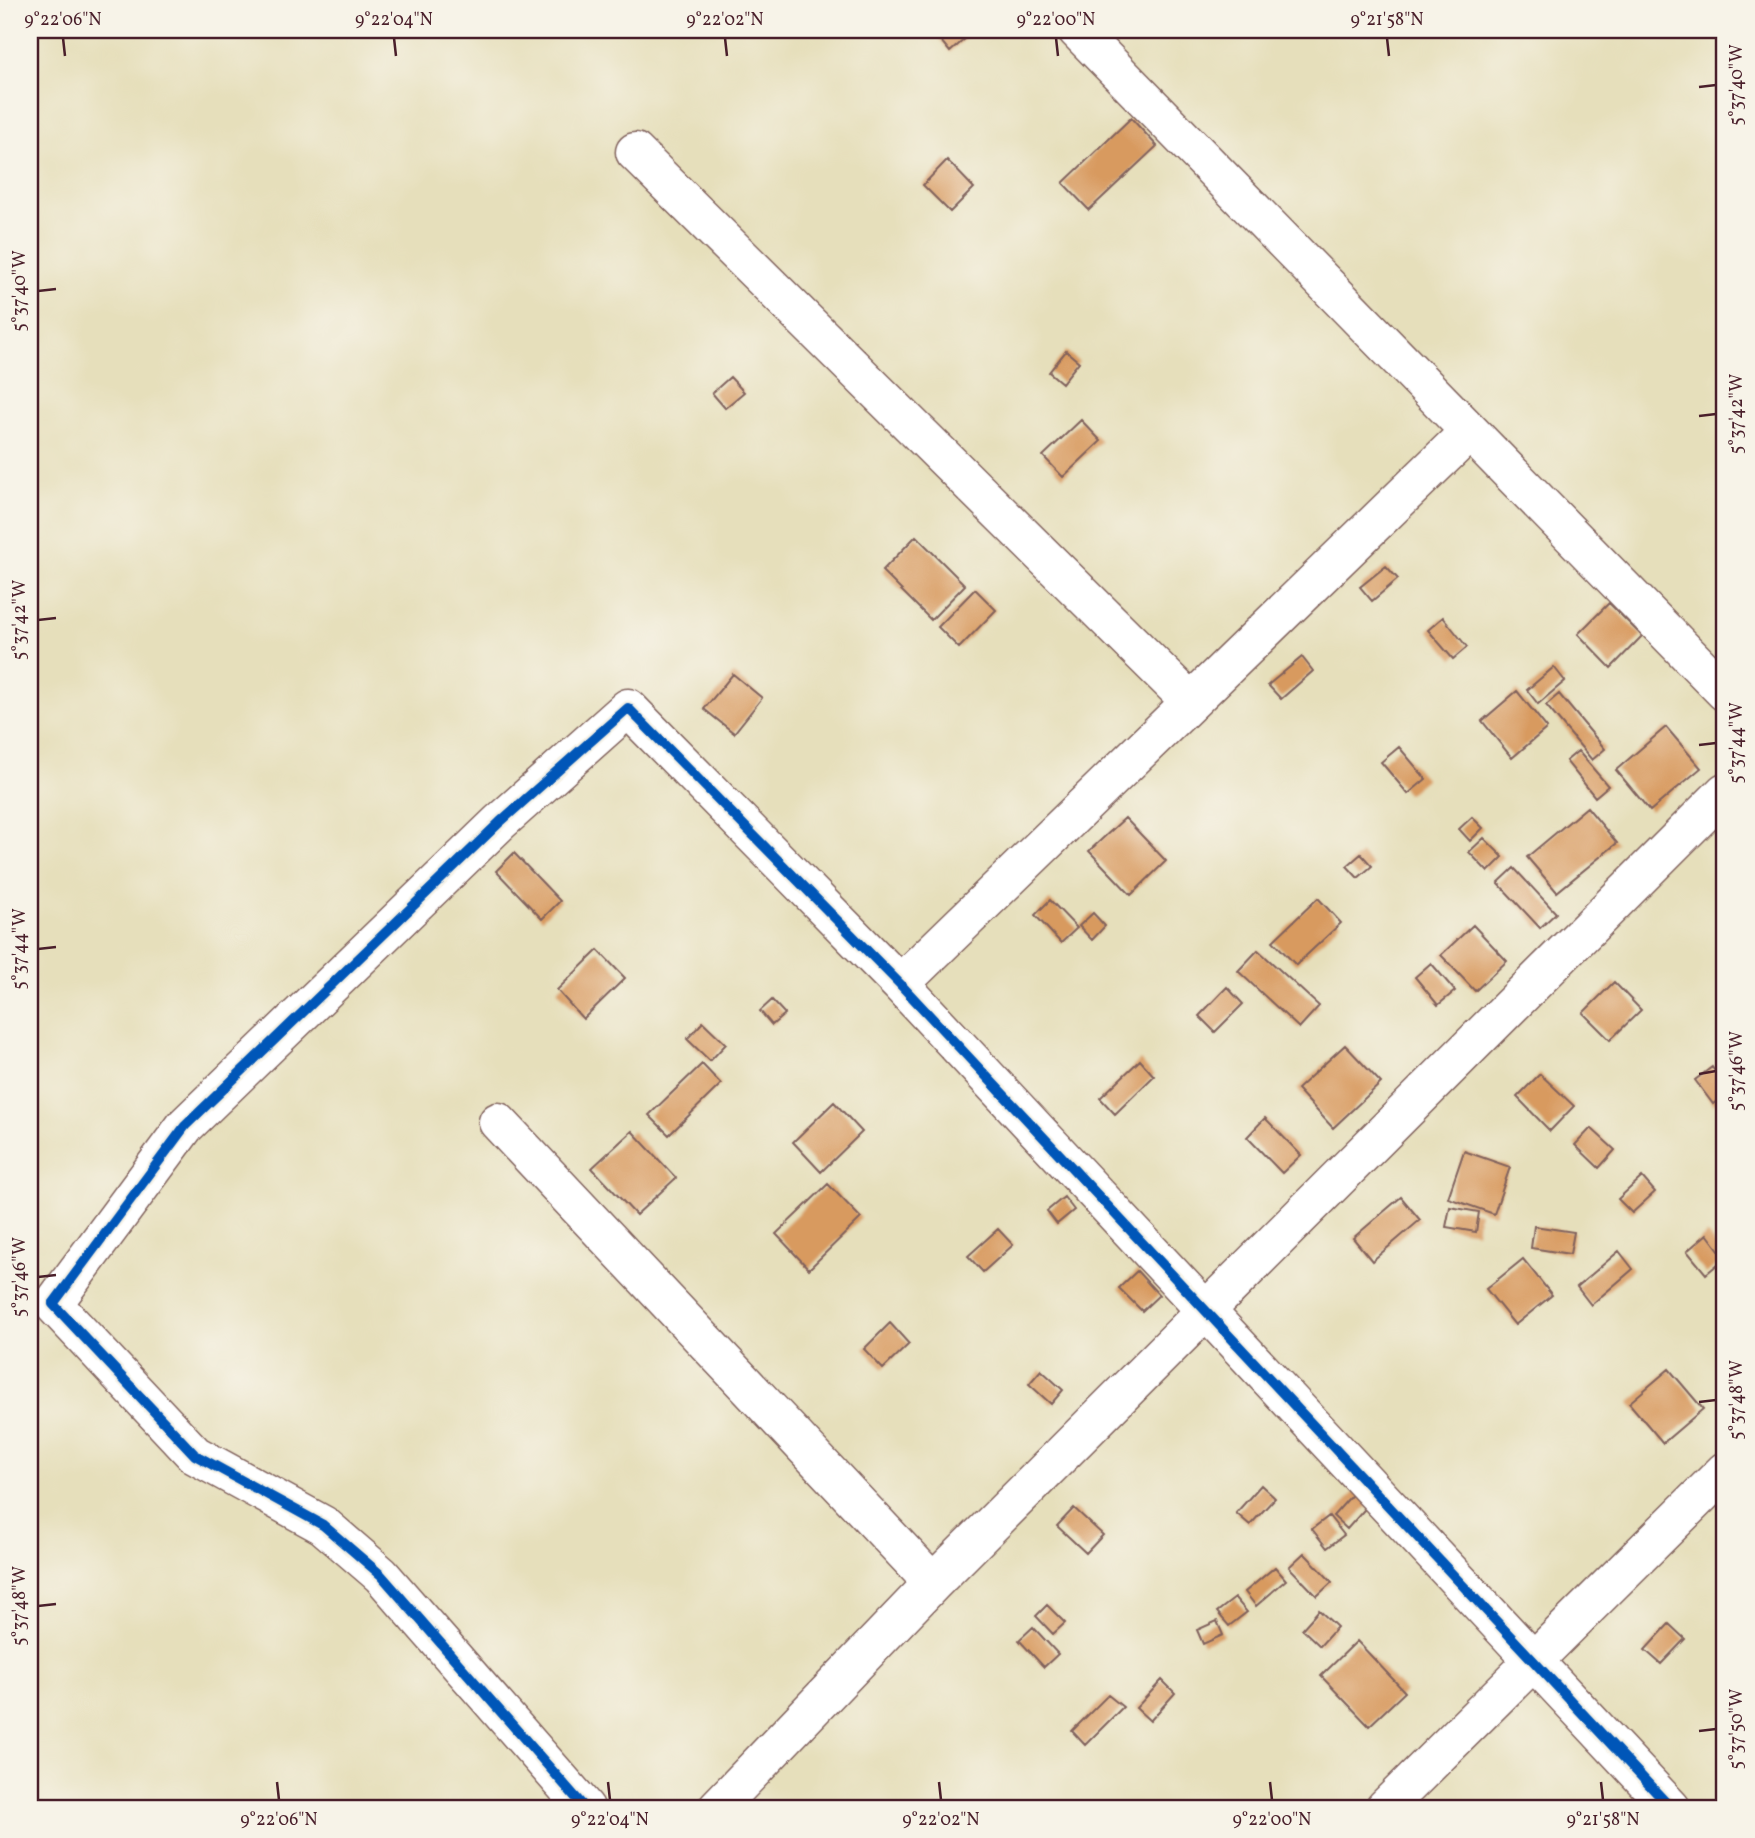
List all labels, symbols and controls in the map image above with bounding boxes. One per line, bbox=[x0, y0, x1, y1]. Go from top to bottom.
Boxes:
text: 9°22'06"N bbox=[24, 8, 102, 33]
text: 9°22'04"N bbox=[355, 8, 433, 33]
text: 9°22'02"N bbox=[686, 8, 764, 33]
text: 9°22'00"N bbox=[1017, 8, 1095, 33]
text: 9°21'58"N bbox=[1350, 8, 1424, 33]
text: 5°37'40"W bbox=[1725, 44, 1750, 126]
text: 5°37'40"W bbox=[8, 250, 33, 332]
text: 5°37'42"W bbox=[1725, 374, 1750, 454]
text: 5°37'42"W bbox=[8, 580, 33, 660]
text: 5°37'44"W bbox=[1725, 702, 1750, 784]
text: 5°37'44"W bbox=[8, 908, 33, 990]
text: 5°37'46"W bbox=[1725, 1031, 1750, 1111]
text: 5°37'46"W bbox=[8, 1237, 33, 1317]
text: 5°37'48"W bbox=[1725, 1360, 1750, 1440]
text: 5°37'48"W bbox=[8, 1566, 33, 1646]
text: 5°37'50"W bbox=[1725, 1689, 1750, 1769]
text: 9°22'06"N bbox=[240, 1808, 318, 1833]
text: 9°22'04"N bbox=[571, 1808, 649, 1833]
text: 9°22'02"N bbox=[902, 1808, 980, 1833]
text: 9°22'00"N bbox=[1233, 1808, 1311, 1833]
text: 9°21'58"N bbox=[1566, 1808, 1640, 1833]

